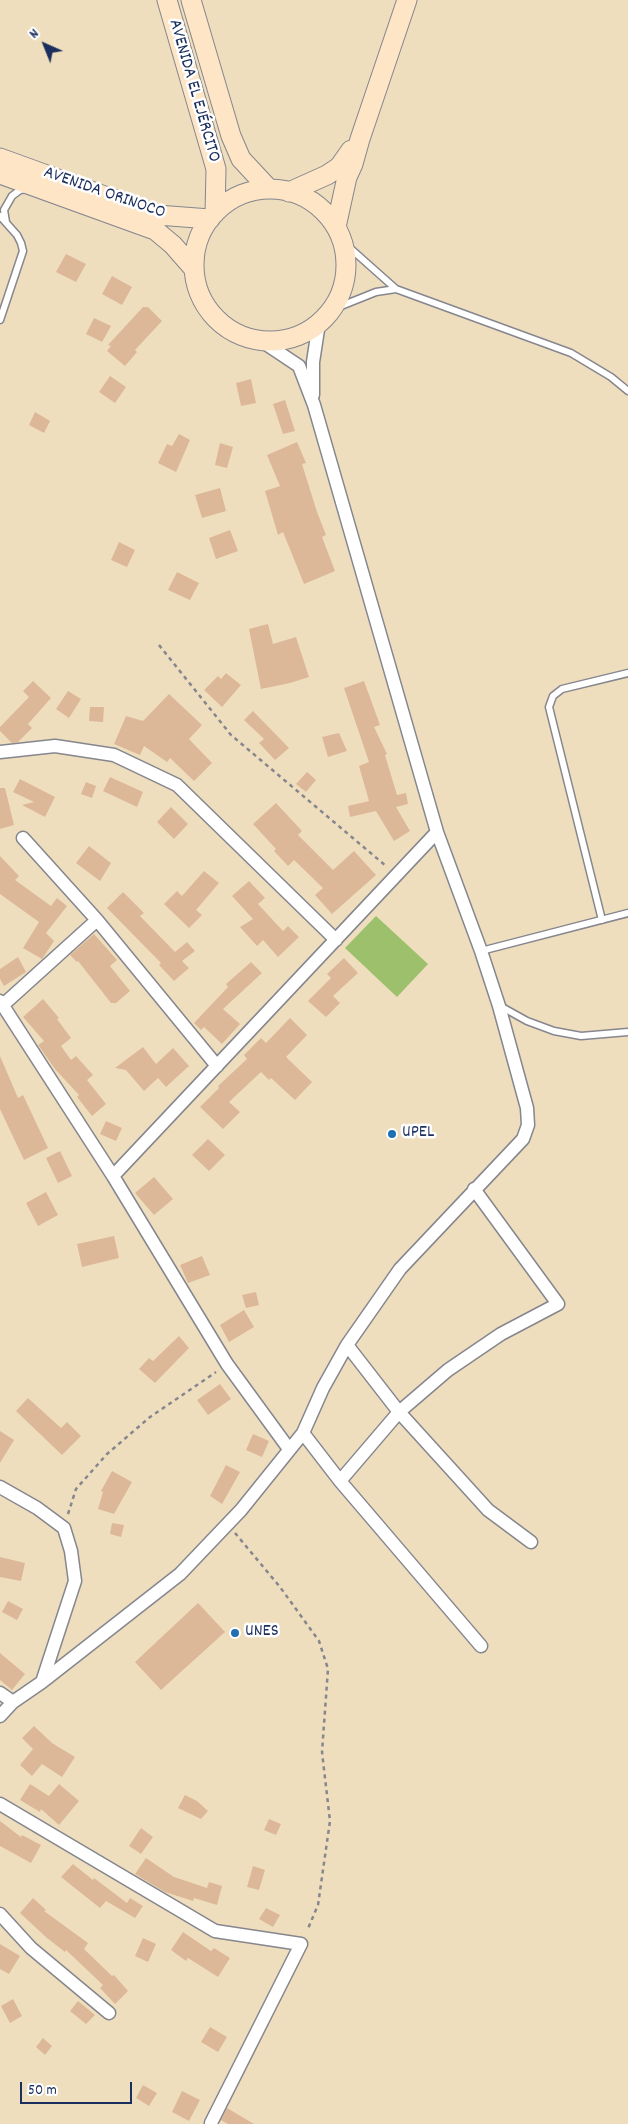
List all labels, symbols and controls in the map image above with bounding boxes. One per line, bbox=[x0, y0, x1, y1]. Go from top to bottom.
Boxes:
street label: AVENIDA EL EJÉRCITO bbox=[162, 17, 224, 165]
north arrow bbox=[20, 20, 70, 70]
text: N bbox=[25, 25, 44, 44]
street label: AVENIDA ORINOCO bbox=[40, 163, 168, 225]
place label: UPEL bbox=[402, 1123, 434, 1145]
marker: UPEL bbox=[386, 1128, 398, 1140]
place label: UNES bbox=[245, 1622, 279, 1644]
marker: UNES bbox=[229, 1627, 241, 1639]
scale bar bbox=[22, 2072, 135, 2104]
text: 50 m bbox=[28, 2080, 57, 2102]

